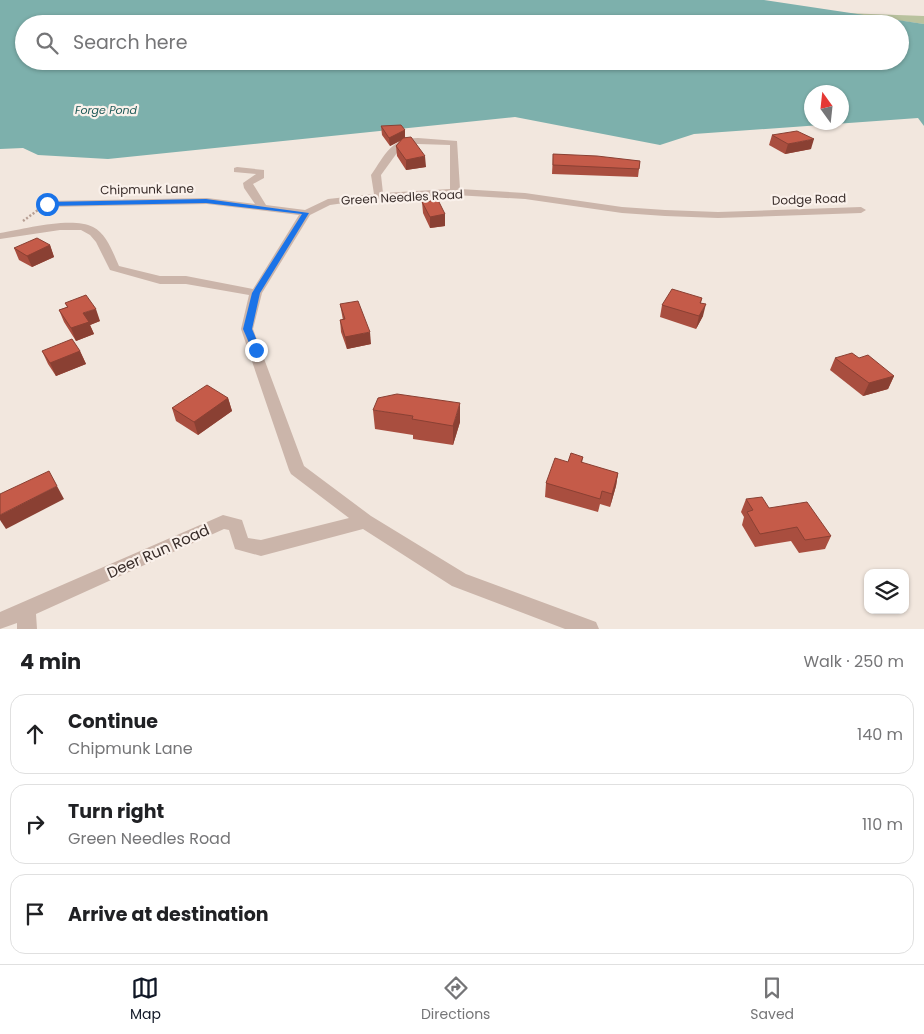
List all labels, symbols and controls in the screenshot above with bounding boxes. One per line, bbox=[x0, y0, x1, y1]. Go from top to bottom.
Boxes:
search box bbox=[15, 15, 909, 70]
icon: search bbox=[33, 29, 61, 57]
text: Search here bbox=[73, 29, 187, 56]
north arrow bbox=[804, 85, 849, 130]
water label: Forge Pond bbox=[75, 102, 138, 118]
street label: Chipmunk Lane bbox=[100, 180, 194, 198]
street label: Green Needles Road bbox=[341, 185, 463, 209]
street label: Dodge Road bbox=[772, 189, 846, 209]
route start bbox=[36, 193, 59, 216]
route end bbox=[245, 339, 268, 362]
street label: Deer Run Road bbox=[103, 519, 213, 583]
map controls bbox=[864, 569, 909, 614]
button: layers bbox=[864, 569, 909, 614]
text: 4 min bbox=[20, 647, 81, 676]
text: Walk · 250 m bbox=[803, 650, 904, 673]
text: Continue bbox=[68, 708, 158, 735]
icon: ahead bbox=[21, 720, 49, 748]
text: 140 m bbox=[857, 723, 903, 746]
text: Chipmunk Lane bbox=[68, 737, 193, 760]
text: Turn right bbox=[68, 798, 164, 825]
icon: right bbox=[21, 810, 49, 838]
text: 110 m bbox=[862, 813, 903, 836]
text: Green Needles Road bbox=[68, 827, 231, 850]
icon: arrive bbox=[21, 900, 49, 928]
text: Arrive at destination bbox=[68, 901, 269, 928]
tab: Map bbox=[130, 974, 161, 1025]
tab: Directions bbox=[421, 974, 490, 1025]
tab: Saved bbox=[750, 974, 794, 1025]

